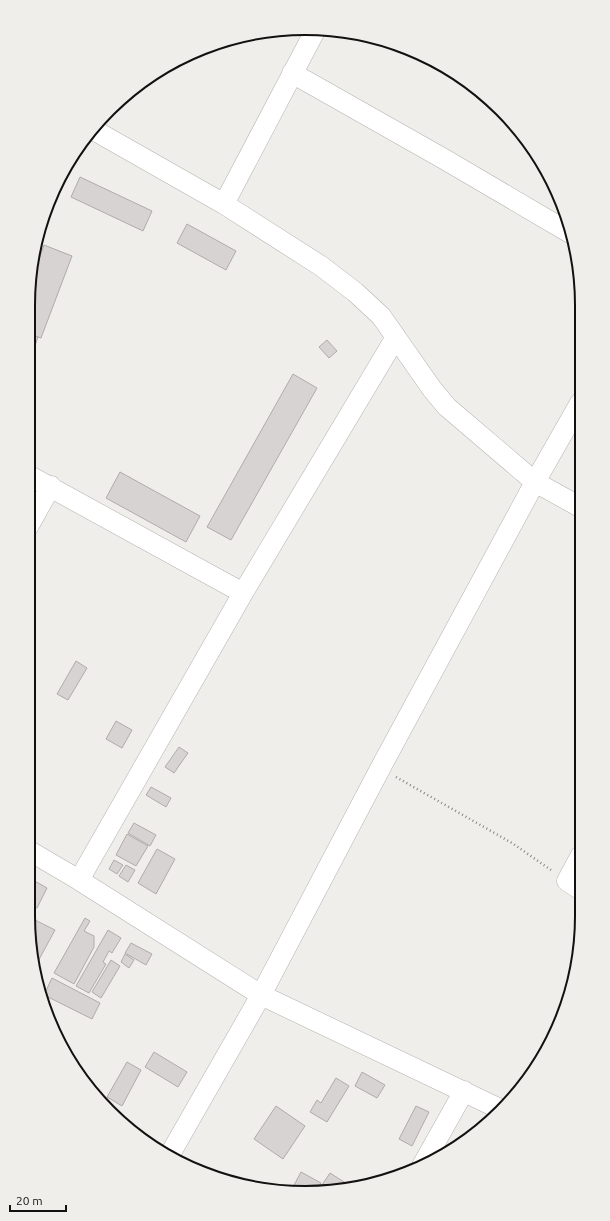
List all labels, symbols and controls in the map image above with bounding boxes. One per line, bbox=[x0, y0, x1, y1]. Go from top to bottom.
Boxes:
scale bar bbox=[10, 1187, 66, 1213]
text: 20 m bbox=[16, 1194, 43, 1207]

